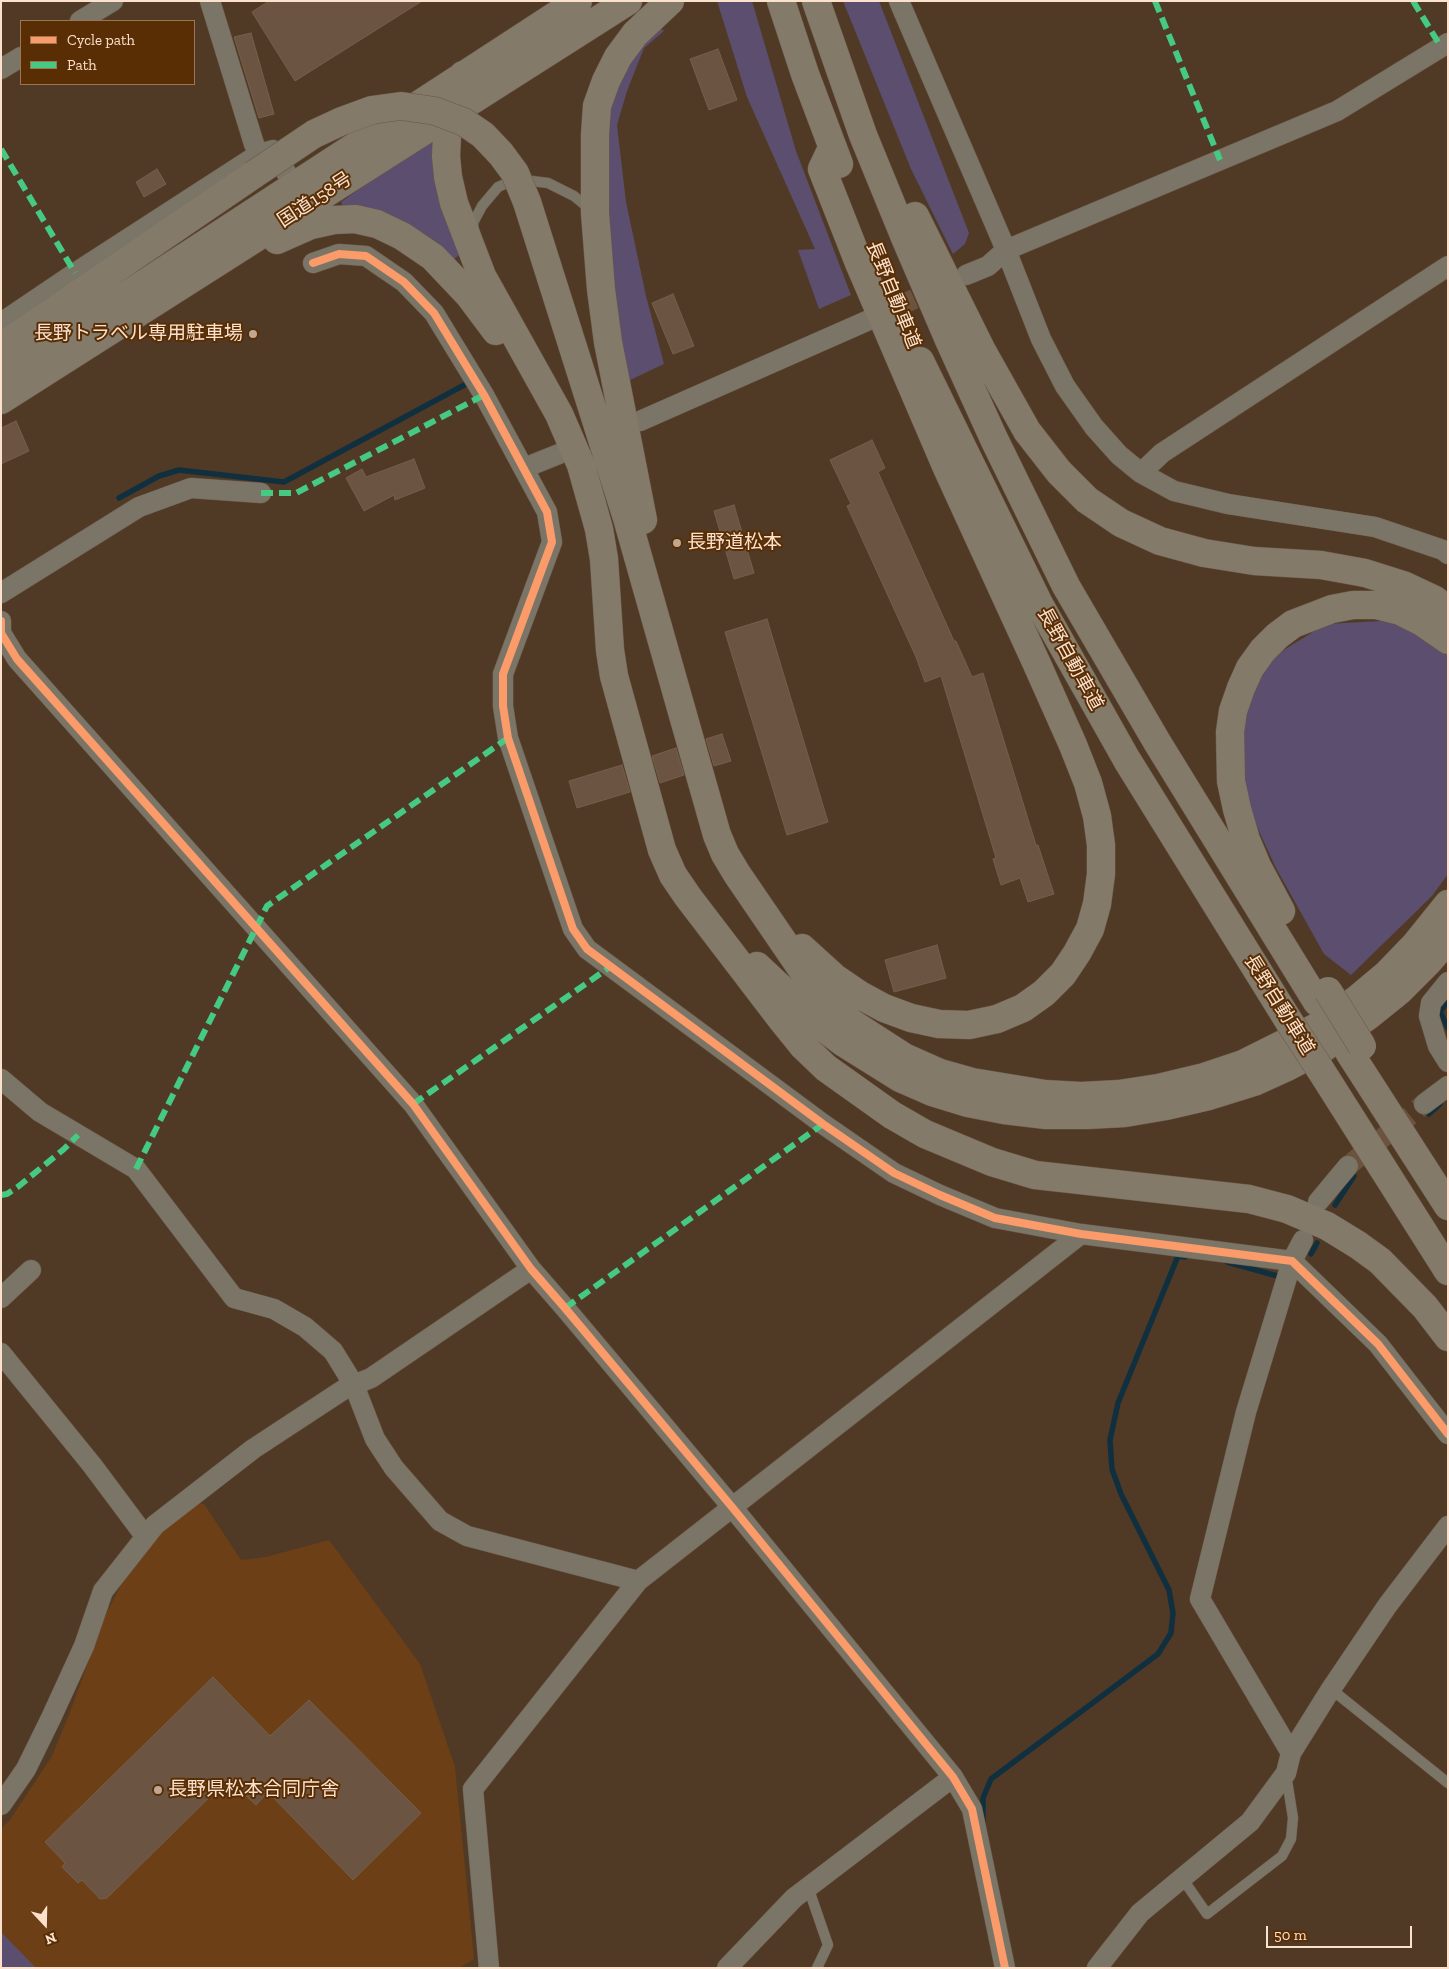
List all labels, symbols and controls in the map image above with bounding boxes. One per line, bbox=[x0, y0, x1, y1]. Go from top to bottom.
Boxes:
legend bbox=[20, 20, 195, 85]
text: Cycle path bbox=[67, 31, 135, 49]
text: Path bbox=[67, 56, 97, 74]
street label: 国道158号 bbox=[273, 167, 357, 233]
street label: 長野自動車道 bbox=[861, 238, 925, 352]
place label: 長野トラベル専用駐車場 bbox=[34, 323, 243, 345]
marker: 長野トラベル専用駐車場 bbox=[247, 328, 259, 340]
place label: 長野道松本 bbox=[687, 532, 782, 554]
marker: 長野道松本 bbox=[671, 537, 683, 549]
street label: 長野自動車道 bbox=[1032, 604, 1108, 714]
street label: 長野自動車道 bbox=[1239, 951, 1319, 1059]
place label: 長野県松本合同庁舎 bbox=[168, 1779, 339, 1801]
marker: 長野県松本合同庁舎 bbox=[152, 1784, 164, 1796]
north arrow bbox=[20, 1899, 70, 1949]
scale bar bbox=[1269, 1916, 1415, 1948]
text: 50 m bbox=[1274, 1926, 1307, 1944]
text: N bbox=[43, 1929, 59, 1948]

